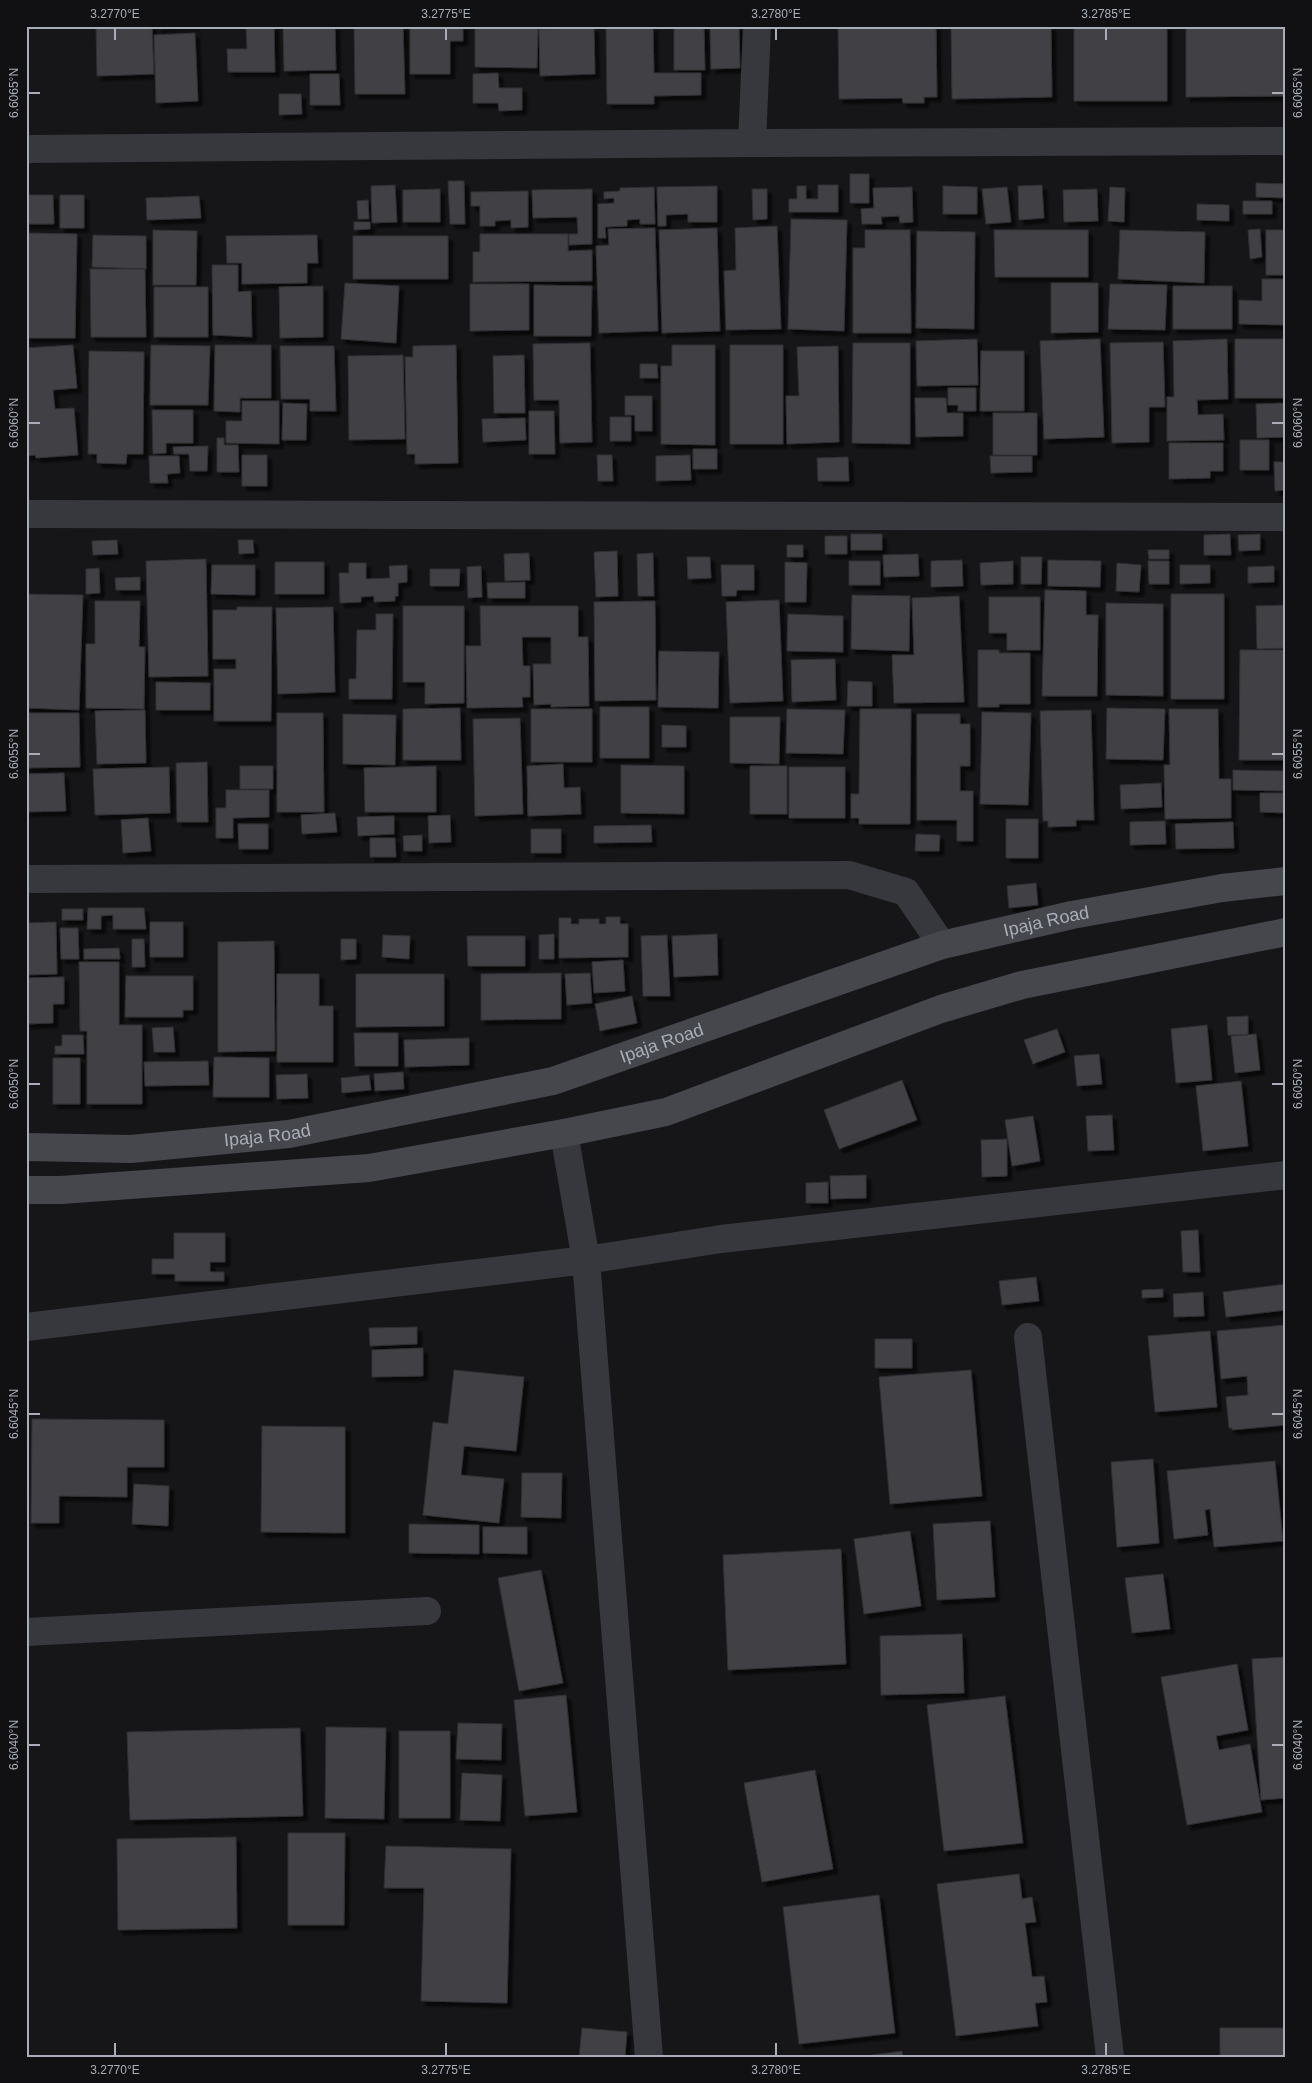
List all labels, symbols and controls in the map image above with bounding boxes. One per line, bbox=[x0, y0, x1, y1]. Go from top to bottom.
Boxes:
text: 3.2770°E bbox=[90, 7, 140, 21]
text: 3.2775°E bbox=[421, 7, 471, 21]
text: 3.2780°E bbox=[751, 7, 801, 21]
text: 3.2785°E bbox=[1081, 7, 1131, 21]
text: 6.6065°N bbox=[7, 68, 21, 118]
text: 6.6065°N bbox=[1291, 68, 1305, 118]
text: 6.6060°N bbox=[7, 398, 21, 448]
text: 6.6060°N bbox=[1291, 398, 1305, 448]
text: 6.6055°N bbox=[7, 729, 21, 779]
text: 6.6055°N bbox=[1291, 729, 1305, 779]
street label: Ipaja Road bbox=[1001, 902, 1091, 940]
street label: Ipaja Road bbox=[617, 1019, 706, 1067]
text: 6.6050°N bbox=[7, 1059, 21, 1109]
text: 6.6050°N bbox=[1291, 1059, 1305, 1109]
street label: Ipaja Road bbox=[223, 1120, 312, 1150]
text: 6.6045°N bbox=[7, 1389, 21, 1439]
text: 6.6045°N bbox=[1291, 1389, 1305, 1439]
text: 6.6040°N bbox=[7, 1720, 21, 1770]
text: 6.6040°N bbox=[1291, 1720, 1305, 1770]
text: 3.2770°E bbox=[90, 2063, 140, 2077]
text: 3.2775°E bbox=[421, 2063, 471, 2077]
text: 3.2780°E bbox=[751, 2063, 801, 2077]
text: 3.2785°E bbox=[1081, 2063, 1131, 2077]

